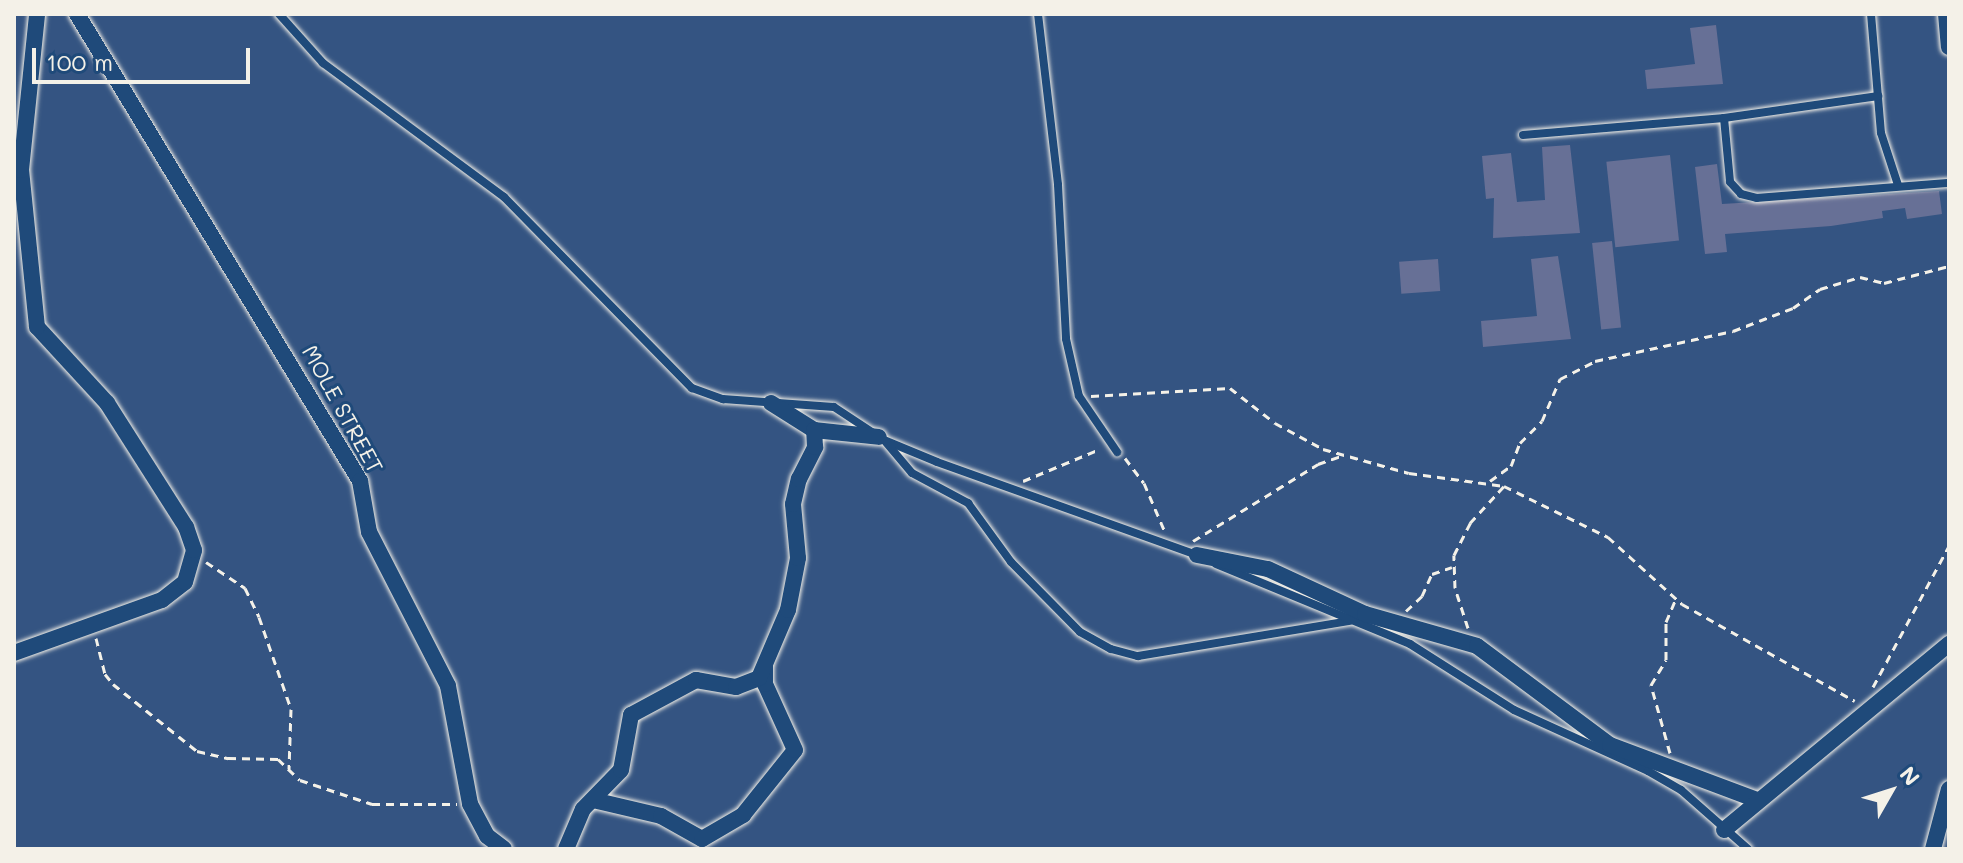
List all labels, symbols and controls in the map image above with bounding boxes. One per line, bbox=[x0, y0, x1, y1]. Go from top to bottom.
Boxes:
scale bar bbox=[36, 32, 254, 82]
text: 100 m bbox=[46, 46, 113, 77]
street label: MOLE STREET bbox=[297, 340, 389, 478]
north arrow bbox=[1851, 751, 1931, 831]
text: N bbox=[1894, 760, 1927, 791]

